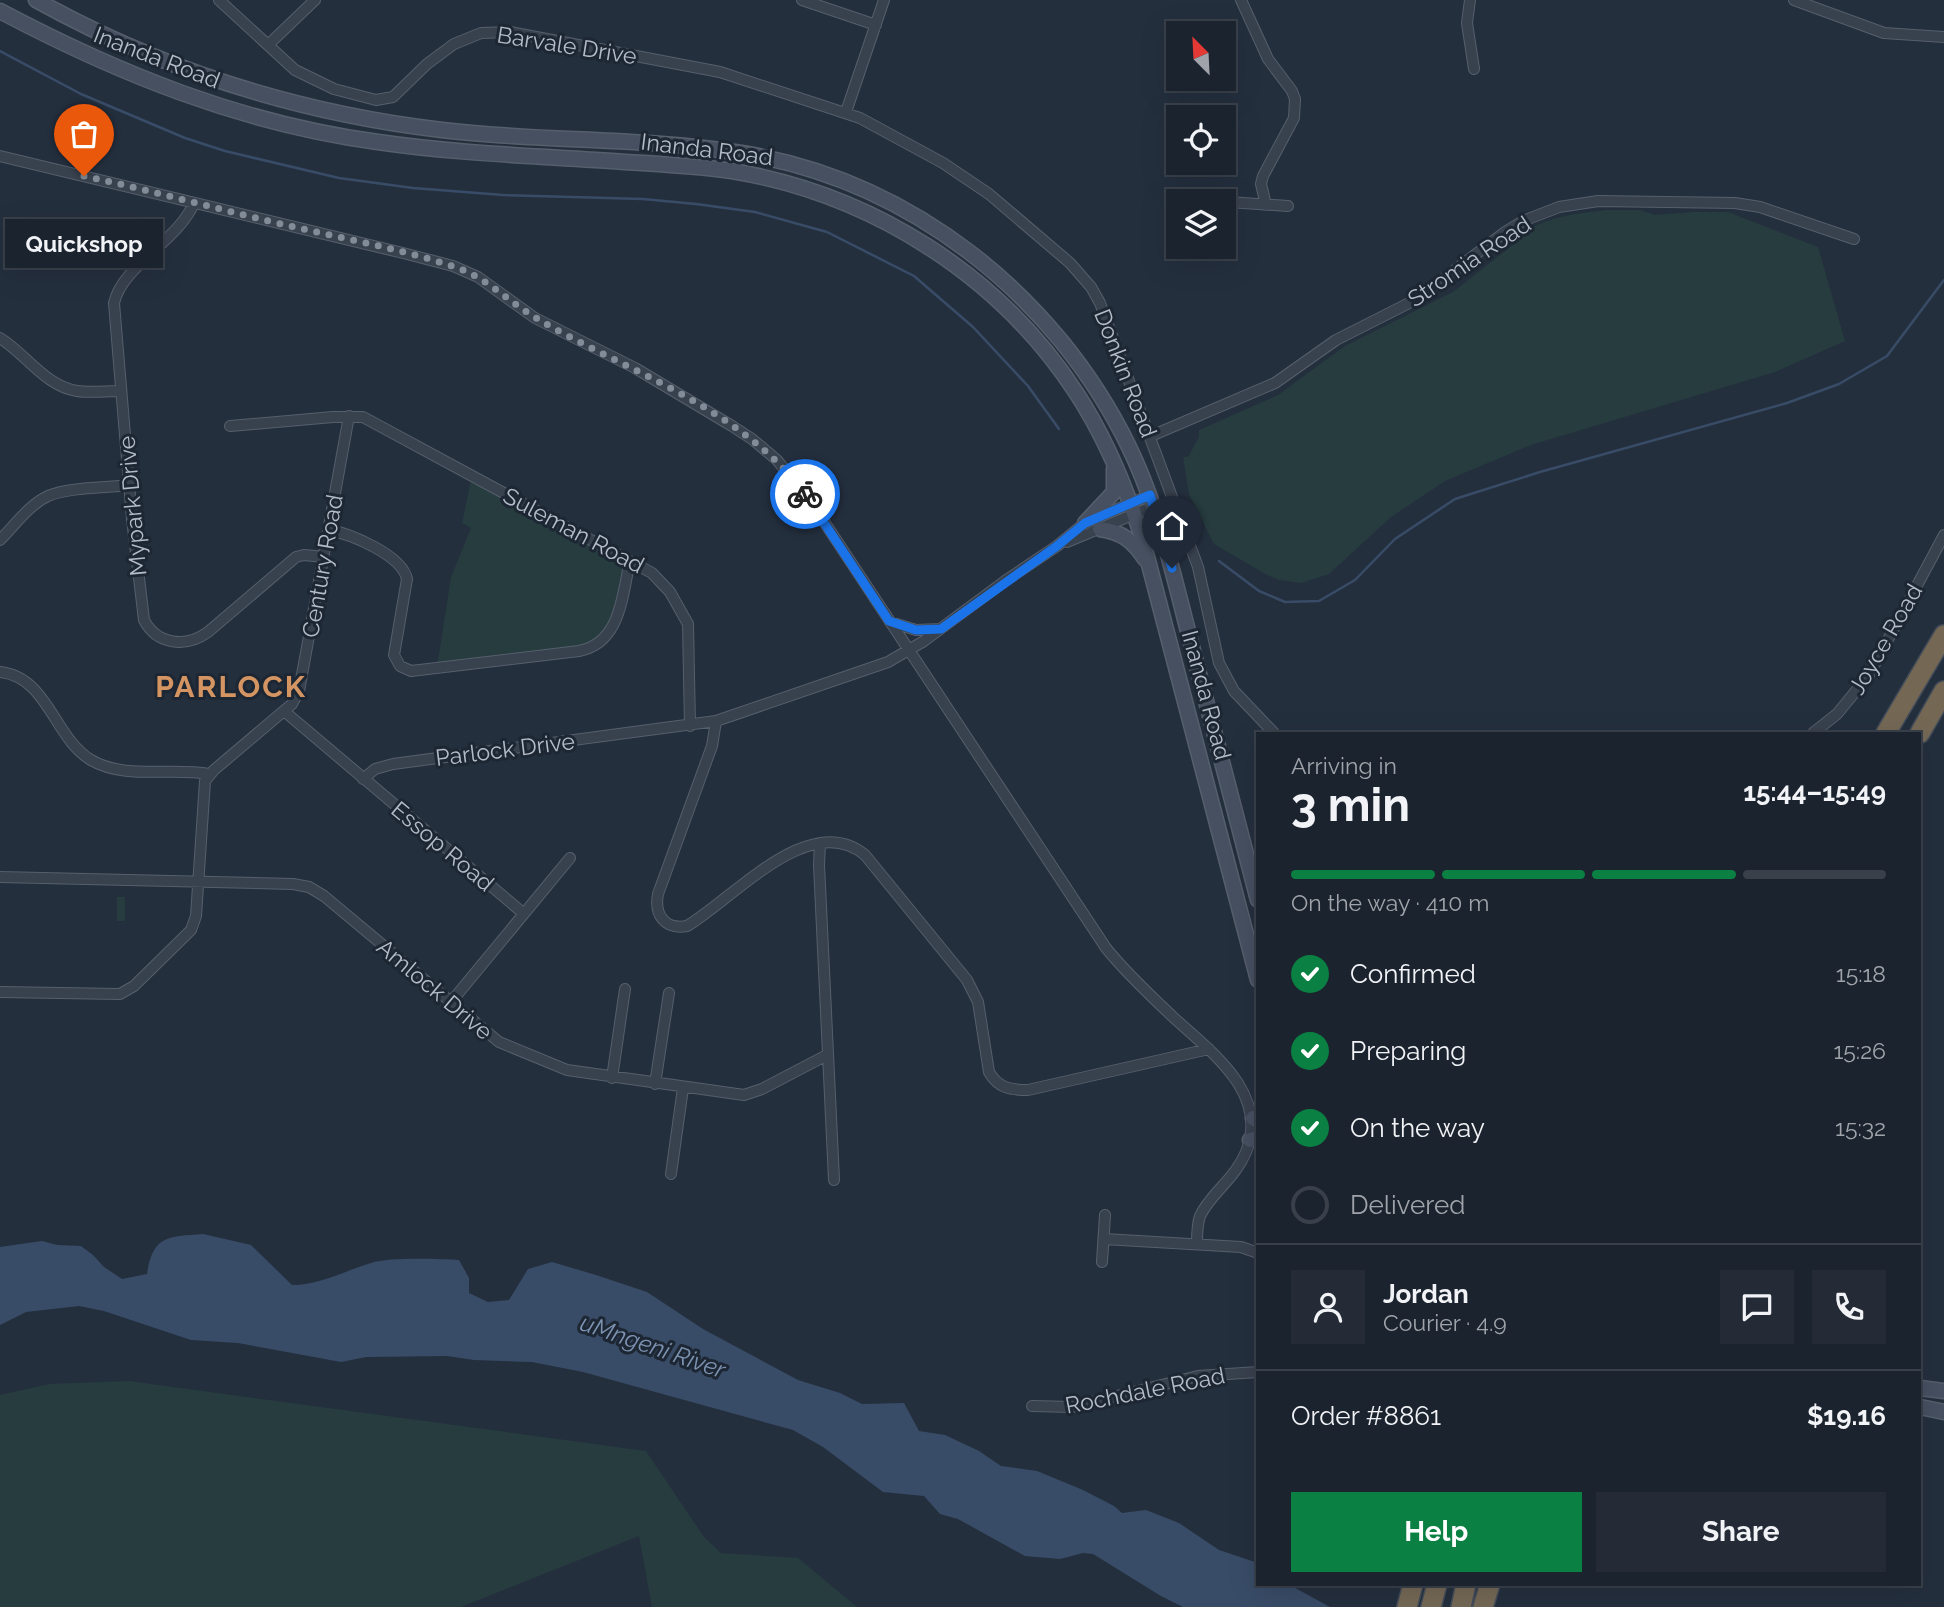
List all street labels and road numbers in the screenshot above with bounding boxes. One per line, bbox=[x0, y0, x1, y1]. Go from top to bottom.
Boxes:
street label: Inanda Road bbox=[90, 21, 224, 93]
street label: Barvale Drive bbox=[495, 21, 639, 69]
street label: Inanda Road bbox=[639, 128, 775, 170]
street label: Stromia Road bbox=[1402, 210, 1536, 312]
street label: Donkin Road bbox=[1089, 305, 1163, 441]
street label: Mypark Drive bbox=[112, 435, 152, 577]
street label: Suleman Road bbox=[499, 482, 649, 578]
street label: Century Road bbox=[296, 492, 348, 640]
street label: Joyce Road bbox=[1843, 579, 1927, 699]
street label: Inanda Road bbox=[1177, 627, 1237, 763]
street label: Parlock Drive bbox=[434, 727, 576, 771]
street label: Essop Road bbox=[386, 795, 500, 897]
street label: Amlock Drive bbox=[372, 933, 498, 1045]
street label: Rochdale Road bbox=[1063, 1361, 1227, 1419]

